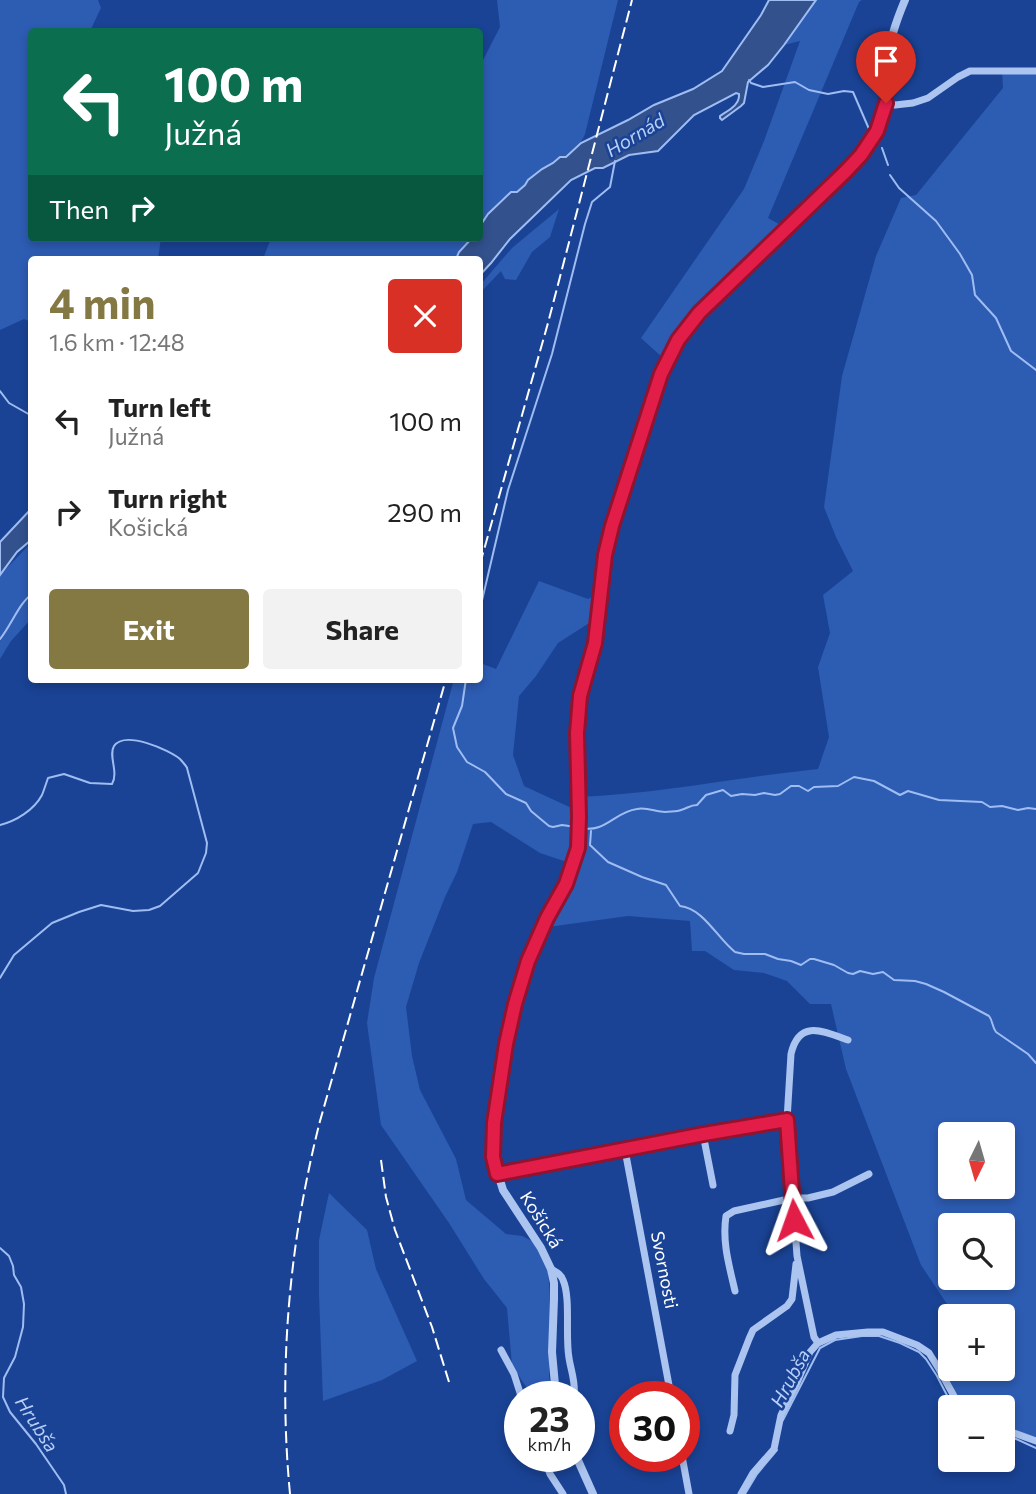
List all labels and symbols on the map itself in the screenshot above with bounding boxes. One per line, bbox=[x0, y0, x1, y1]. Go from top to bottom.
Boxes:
pin bbox=[856, 31, 916, 103]
water label: Hornád bbox=[601, 107, 669, 161]
north arrow bbox=[938, 1122, 1015, 1199]
position arrow bbox=[757, 1183, 831, 1257]
street label: Košická bbox=[516, 1187, 568, 1252]
street label: Svornosti bbox=[647, 1229, 683, 1310]
water label: Hrubša bbox=[765, 1345, 814, 1411]
speed limit sign: 30 bbox=[609, 1381, 700, 1472]
water label: Hrubša bbox=[11, 1391, 64, 1456]

